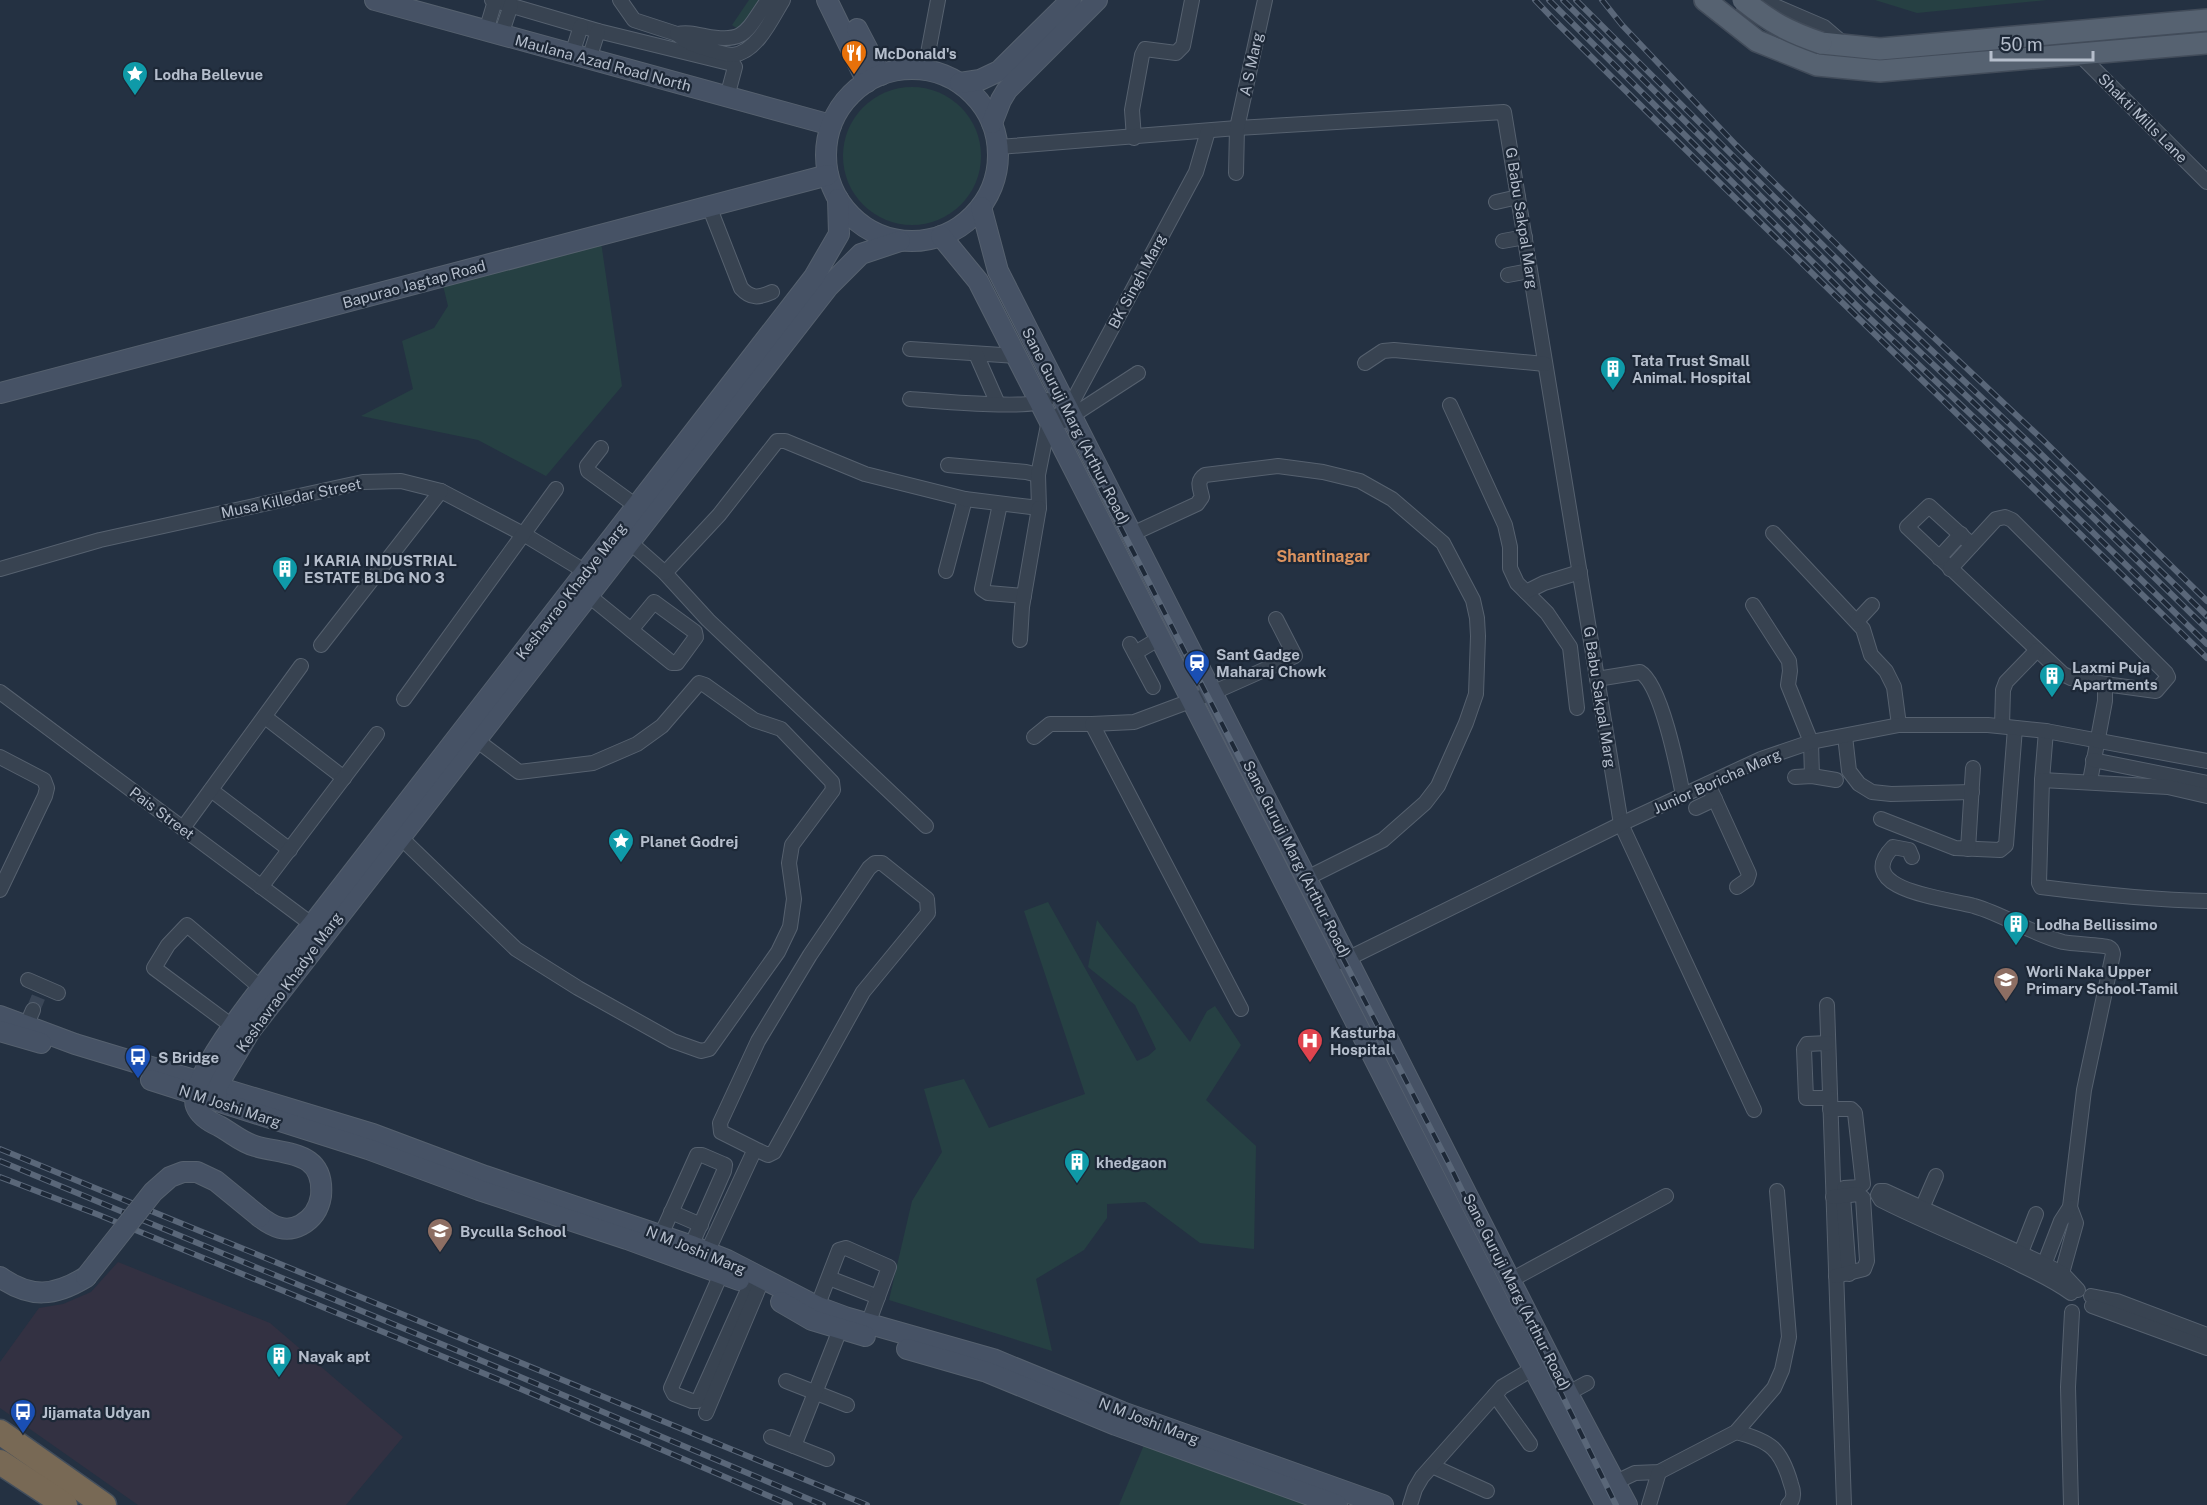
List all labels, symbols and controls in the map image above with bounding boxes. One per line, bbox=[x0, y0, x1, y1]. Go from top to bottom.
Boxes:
scale bar bbox=[1991, 24, 2093, 62]
street label: Maulana Azad Road North bbox=[513, 31, 693, 95]
street label: A S Marg bbox=[1236, 31, 1266, 97]
text: 50 m bbox=[2000, 34, 2043, 55]
restaurant icon: McDonald's bbox=[839, 38, 869, 76]
place label: McDonald's bbox=[874, 45, 957, 62]
place icon: Lodha Bellevue bbox=[120, 59, 150, 97]
place label: Lodha Bellevue bbox=[154, 66, 263, 83]
street label: Shakti Mills Lane bbox=[2095, 70, 2191, 166]
street label: G Babu Sakpal Marg bbox=[1502, 146, 1542, 290]
street label: BK Singh Marg bbox=[1105, 231, 1169, 331]
street label: Bapurao Jagtap Road bbox=[341, 257, 487, 311]
street label: Sane Guruji Marg (Arthur Road) bbox=[1019, 325, 1133, 527]
place label: Tata Trust Small Animal. Hospital bbox=[1632, 352, 1751, 386]
building icon: Tata Trust Small Animal. Hospital bbox=[1598, 354, 1628, 392]
street label: Musa Killedar Street bbox=[219, 475, 363, 521]
street label: Keshavrao Khadye Marg bbox=[512, 519, 630, 663]
district label: Shantinagar bbox=[1276, 547, 1370, 566]
place label: J KARIA INDUSTRIAL ESTATE BLDG NO 3 bbox=[304, 552, 457, 586]
building icon: J KARIA INDUSTRIAL ESTATE BLDG NO 3 bbox=[270, 554, 300, 592]
street label: G Babu Sakpal Marg bbox=[1580, 625, 1620, 769]
place label: Sant Gadge Maharaj Chowk bbox=[1216, 646, 1327, 680]
station icon: Sant Gadge Maharaj Chowk bbox=[1182, 648, 1212, 686]
place label: Laxmi Puja Apartments bbox=[2072, 659, 2158, 693]
building icon: Laxmi Puja Apartments bbox=[2037, 661, 2067, 699]
street label: Junior Boricha Marg bbox=[1650, 745, 1784, 817]
street label: Sane Guruji Marg (Arthur Road) bbox=[1240, 758, 1354, 960]
street label: Pais Street bbox=[126, 783, 198, 843]
place icon: Planet Godrej bbox=[606, 826, 636, 864]
place label: Planet Godrej bbox=[640, 833, 738, 850]
street label: Keshavrao Khadye Marg bbox=[233, 909, 345, 1055]
building icon: Lodha Bellissimo bbox=[2001, 909, 2031, 947]
place label: Lodha Bellissimo bbox=[2036, 916, 2158, 933]
place label: Worli Naka Upper Primary School-Tamil bbox=[2026, 963, 2179, 997]
school or university icon: Worli Naka Upper Primary School-Tamil bbox=[1991, 965, 2021, 1003]
place label: Kasturba Hospital bbox=[1330, 1024, 1396, 1058]
hospital icon: Kasturba Hospital bbox=[1295, 1026, 1325, 1064]
bus stop icon: S Bridge bbox=[123, 1042, 153, 1080]
place label: S Bridge bbox=[158, 1049, 219, 1066]
street label: N M Joshi Marg bbox=[177, 1082, 283, 1130]
building icon: khedgaon bbox=[1062, 1147, 1092, 1185]
place label: khedgaon bbox=[1096, 1154, 1167, 1171]
street label: Sane Guruji Marg (Arthur Road) bbox=[1460, 1191, 1574, 1393]
school or university icon: Byculla School bbox=[425, 1216, 455, 1254]
street label: N M Joshi Marg bbox=[644, 1222, 748, 1278]
place label: Byculla School bbox=[460, 1223, 567, 1240]
building icon: Nayak apt bbox=[264, 1341, 294, 1379]
place label: Nayak apt bbox=[298, 1348, 370, 1365]
street label: N M Joshi Marg bbox=[1096, 1394, 1202, 1448]
bus stop icon: Jijamata Udyan bbox=[8, 1397, 38, 1435]
place label: Jijamata Udyan bbox=[42, 1404, 150, 1421]

